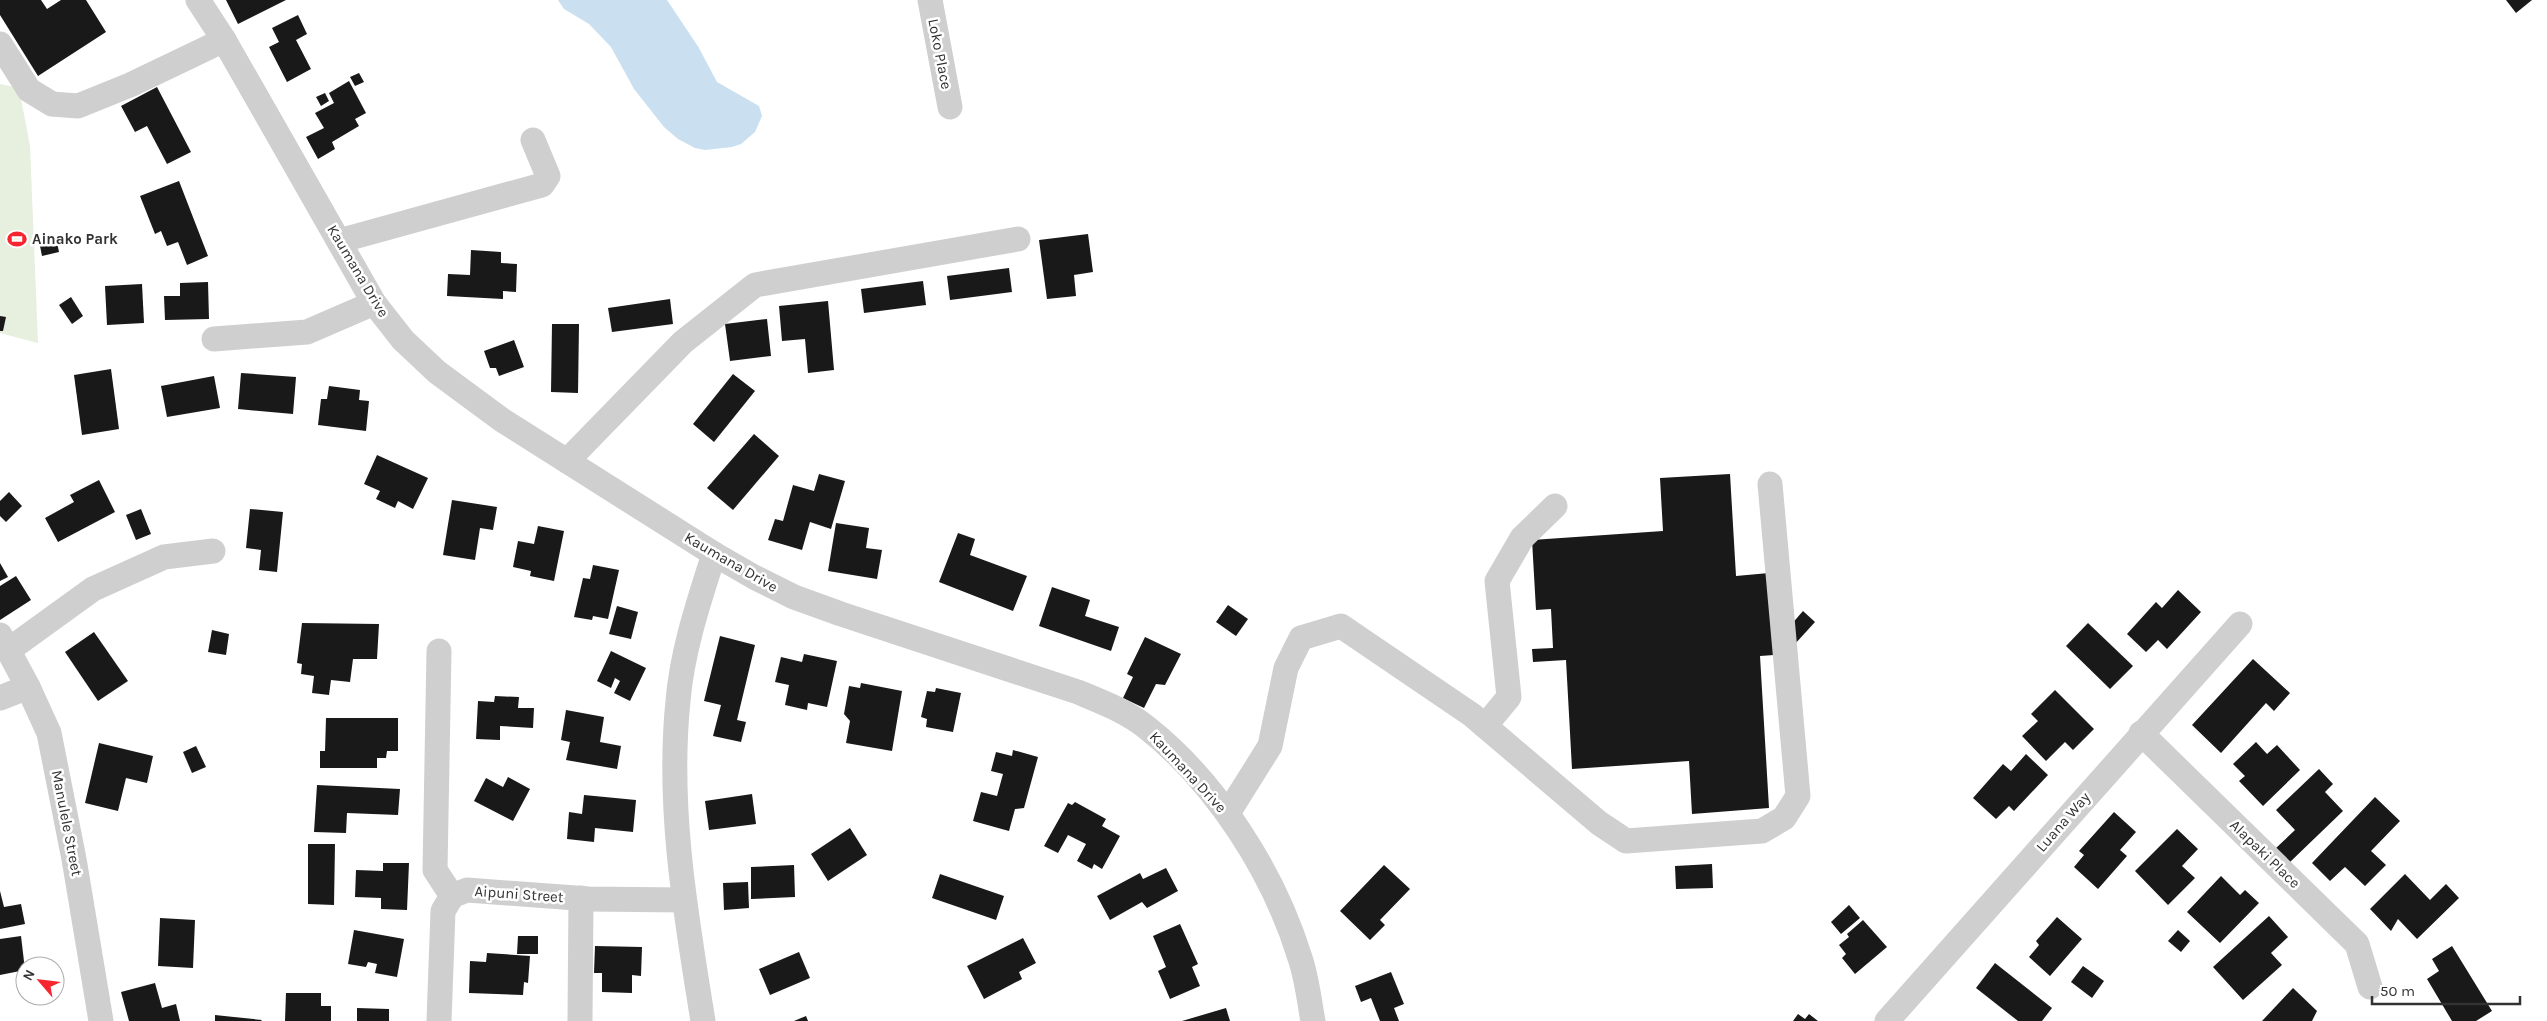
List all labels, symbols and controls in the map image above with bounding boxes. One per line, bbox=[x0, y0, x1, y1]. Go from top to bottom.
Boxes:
street label: Loko Place bbox=[924, 17, 956, 91]
street label: Kaumana Drive bbox=[323, 222, 393, 320]
sports icon: Ainako Park bbox=[6, 228, 28, 250]
place label: Ainako Park bbox=[32, 230, 118, 248]
street label: Kaumana Drive bbox=[681, 528, 781, 596]
street label: Kaumana Drive bbox=[1146, 728, 1230, 816]
street label: Manulele Street bbox=[48, 768, 86, 878]
street label: Luana Way bbox=[2032, 788, 2094, 856]
street label: Alapaki Place bbox=[2226, 816, 2304, 892]
street label: Aipuni Street bbox=[474, 882, 564, 906]
north arrow bbox=[15, 956, 65, 1006]
text: N bbox=[19, 967, 39, 984]
scale bar bbox=[2372, 974, 2520, 1006]
text: 50 m bbox=[2380, 982, 2415, 1000]

